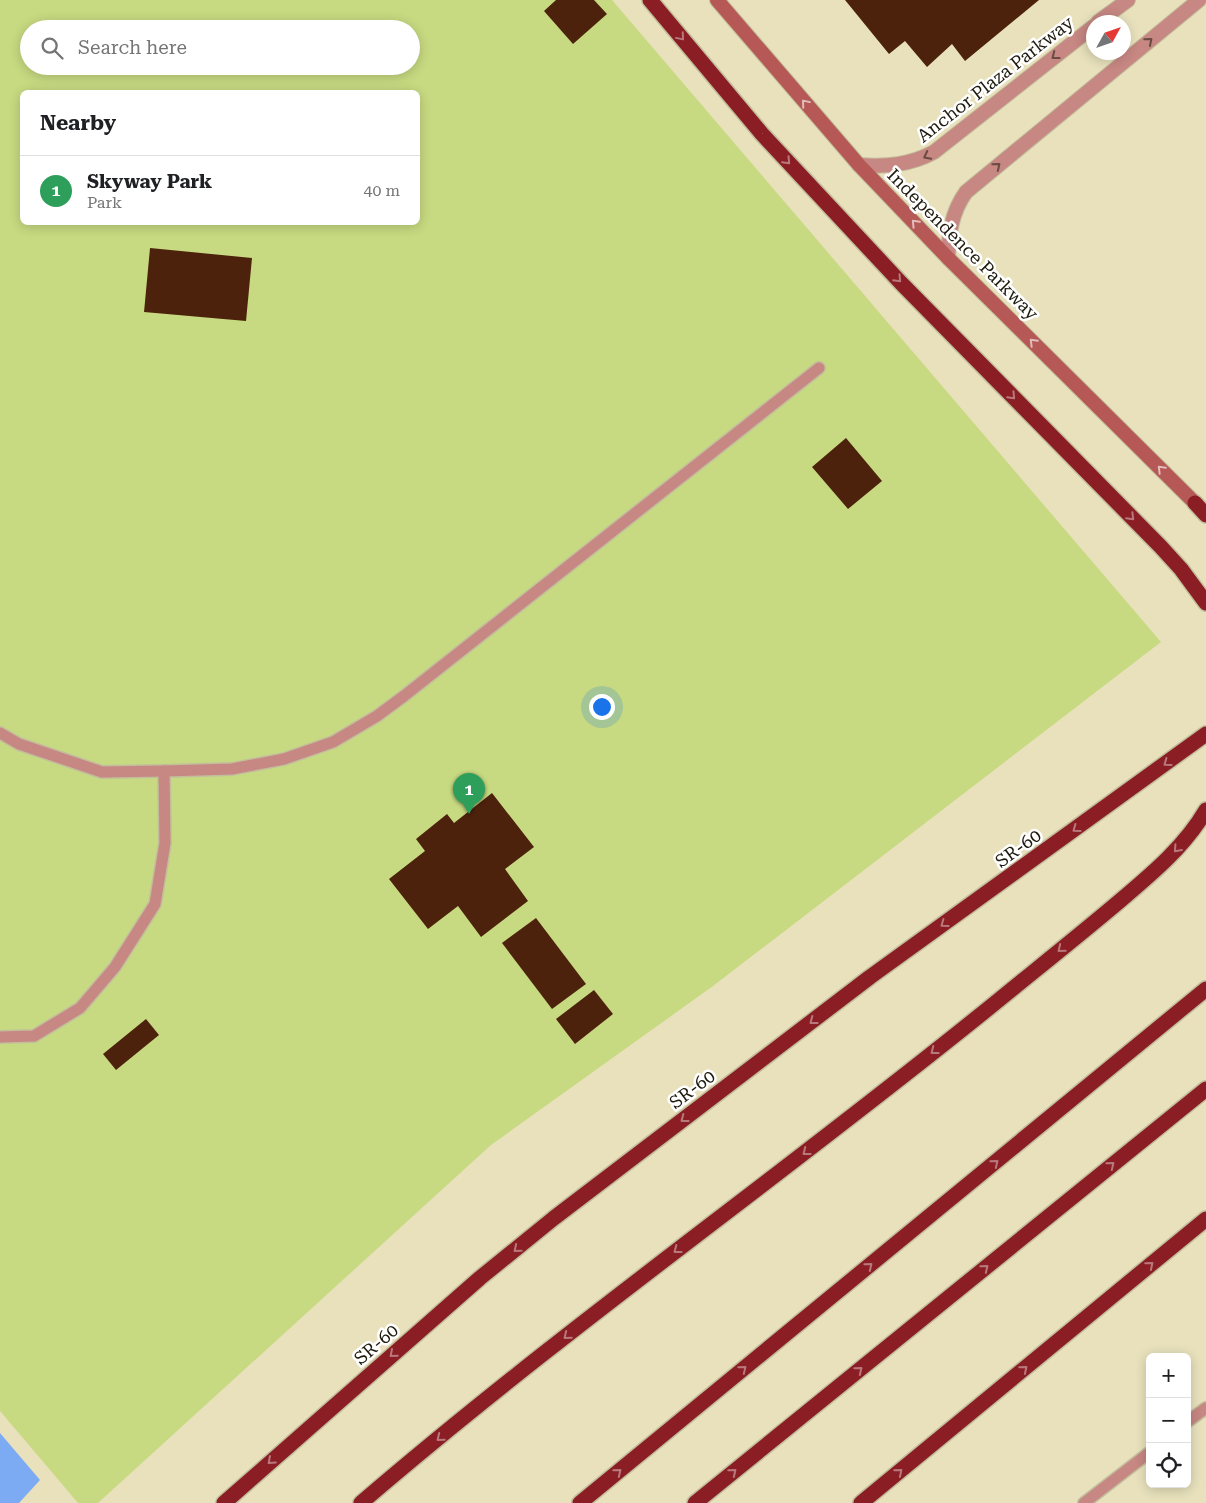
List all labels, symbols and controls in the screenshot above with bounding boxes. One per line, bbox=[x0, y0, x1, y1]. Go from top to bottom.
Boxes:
street label: Anchor Plaza Parkway bbox=[913, 11, 1078, 147]
north arrow bbox=[1086, 15, 1131, 60]
search box bbox=[20, 20, 420, 75]
one-way arrow bbox=[676, 32, 685, 41]
icon: search bbox=[38, 34, 66, 62]
text: Search here bbox=[78, 36, 187, 59]
one-way arrow bbox=[1144, 38, 1153, 47]
one-way arrow bbox=[1052, 51, 1061, 59]
one-way arrow bbox=[801, 100, 810, 109]
text: Nearby bbox=[40, 111, 116, 135]
one-way arrow bbox=[923, 150, 932, 160]
one-way arrow bbox=[781, 155, 790, 164]
street label: Independence Parkway bbox=[883, 164, 1043, 324]
one-way arrow bbox=[991, 164, 1000, 172]
text: Skyway Park bbox=[87, 170, 212, 193]
text: 1 bbox=[52, 181, 60, 200]
text: 40 m bbox=[363, 181, 400, 200]
text: Park bbox=[87, 193, 122, 212]
one-way arrow bbox=[911, 220, 920, 229]
one-way arrow bbox=[892, 274, 901, 283]
one-way arrow bbox=[1030, 339, 1039, 348]
one-way arrow bbox=[1006, 390, 1015, 399]
one-way arrow bbox=[1157, 465, 1166, 474]
one-way arrow bbox=[1125, 511, 1134, 520]
your location bbox=[589, 694, 615, 720]
one-way arrow bbox=[1164, 757, 1173, 765]
pin: 1 bbox=[453, 773, 485, 814]
one-way arrow bbox=[1072, 823, 1082, 832]
street label: SR-60 bbox=[991, 824, 1045, 872]
one-way arrow bbox=[1173, 843, 1182, 852]
one-way arrow bbox=[940, 918, 950, 927]
one-way arrow bbox=[1058, 944, 1067, 952]
one-way arrow bbox=[810, 1015, 819, 1023]
one-way arrow bbox=[931, 1046, 940, 1054]
street label: SR-60 bbox=[665, 1065, 719, 1113]
one-way arrow bbox=[680, 1113, 690, 1122]
one-way arrow bbox=[803, 1146, 812, 1155]
one-way arrow bbox=[989, 1159, 998, 1168]
one-way arrow bbox=[1106, 1162, 1115, 1171]
one-way arrow bbox=[513, 1243, 522, 1252]
one-way arrow bbox=[674, 1245, 683, 1253]
one-way arrow bbox=[1144, 1262, 1153, 1271]
one-way arrow bbox=[863, 1263, 872, 1271]
one-way arrow bbox=[979, 1265, 988, 1273]
street label: SR-60 bbox=[350, 1319, 402, 1369]
one-way arrow bbox=[563, 1331, 572, 1340]
one-way arrow bbox=[390, 1348, 399, 1357]
map controls bbox=[1146, 1353, 1191, 1488]
button: + bbox=[1146, 1353, 1191, 1398]
one-way arrow bbox=[1019, 1365, 1028, 1374]
one-way arrow bbox=[738, 1366, 747, 1375]
one-way arrow bbox=[853, 1367, 862, 1375]
button: − bbox=[1146, 1398, 1191, 1443]
one-way arrow bbox=[437, 1432, 446, 1440]
button: locate bbox=[1146, 1443, 1191, 1488]
one-way arrow bbox=[267, 1455, 276, 1464]
one-way arrow bbox=[727, 1469, 736, 1478]
one-way arrow bbox=[893, 1469, 902, 1478]
one-way arrow bbox=[612, 1470, 621, 1478]

